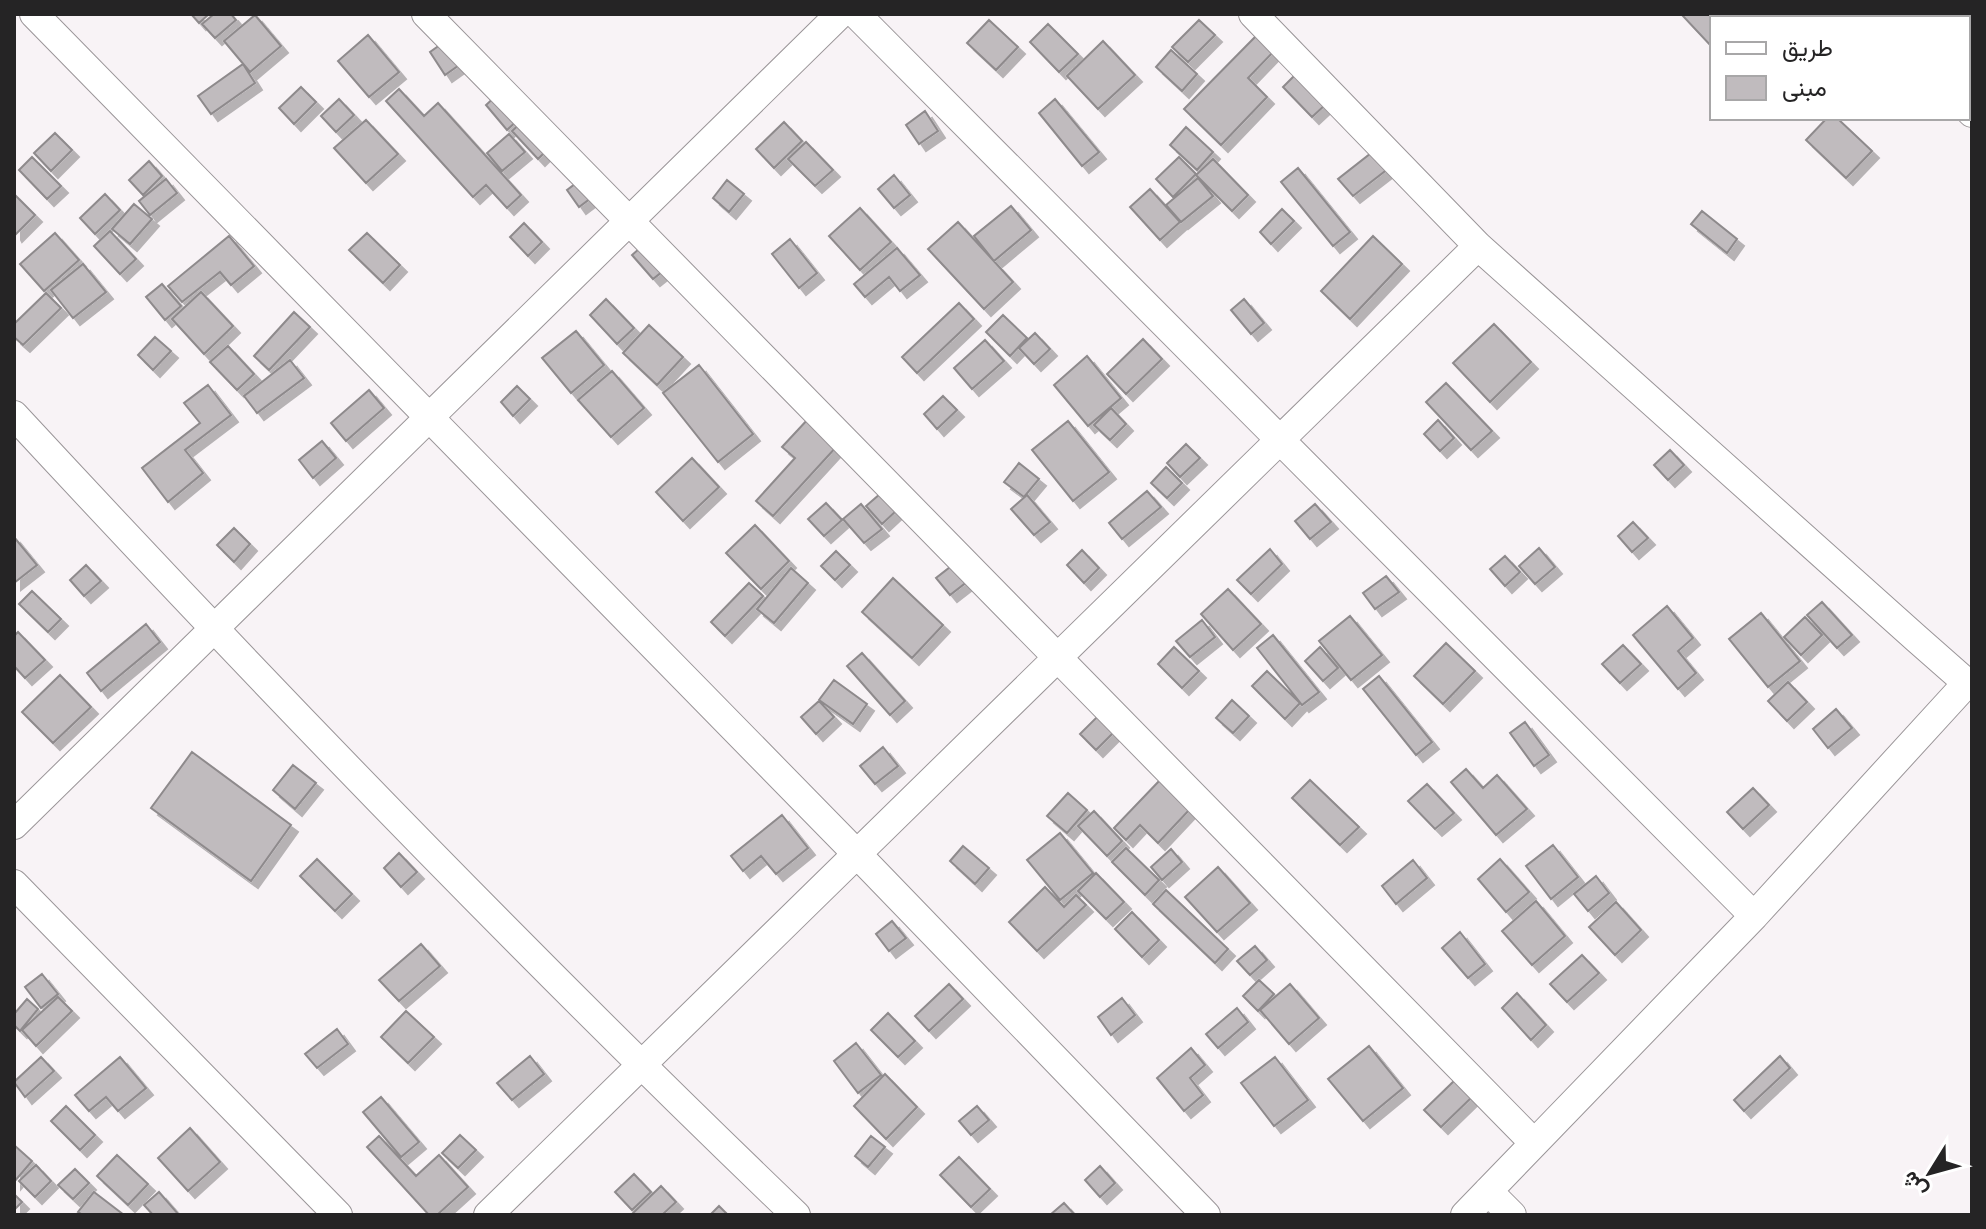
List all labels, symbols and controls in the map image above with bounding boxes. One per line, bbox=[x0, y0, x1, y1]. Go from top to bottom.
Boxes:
legend bbox=[1710, 16, 1970, 120]
text: طريق bbox=[1782, 33, 1833, 63]
text: مبنى bbox=[1782, 73, 1827, 102]
north arrow bbox=[1890, 1133, 1970, 1213]
text: ش bbox=[1896, 1166, 1933, 1203]

